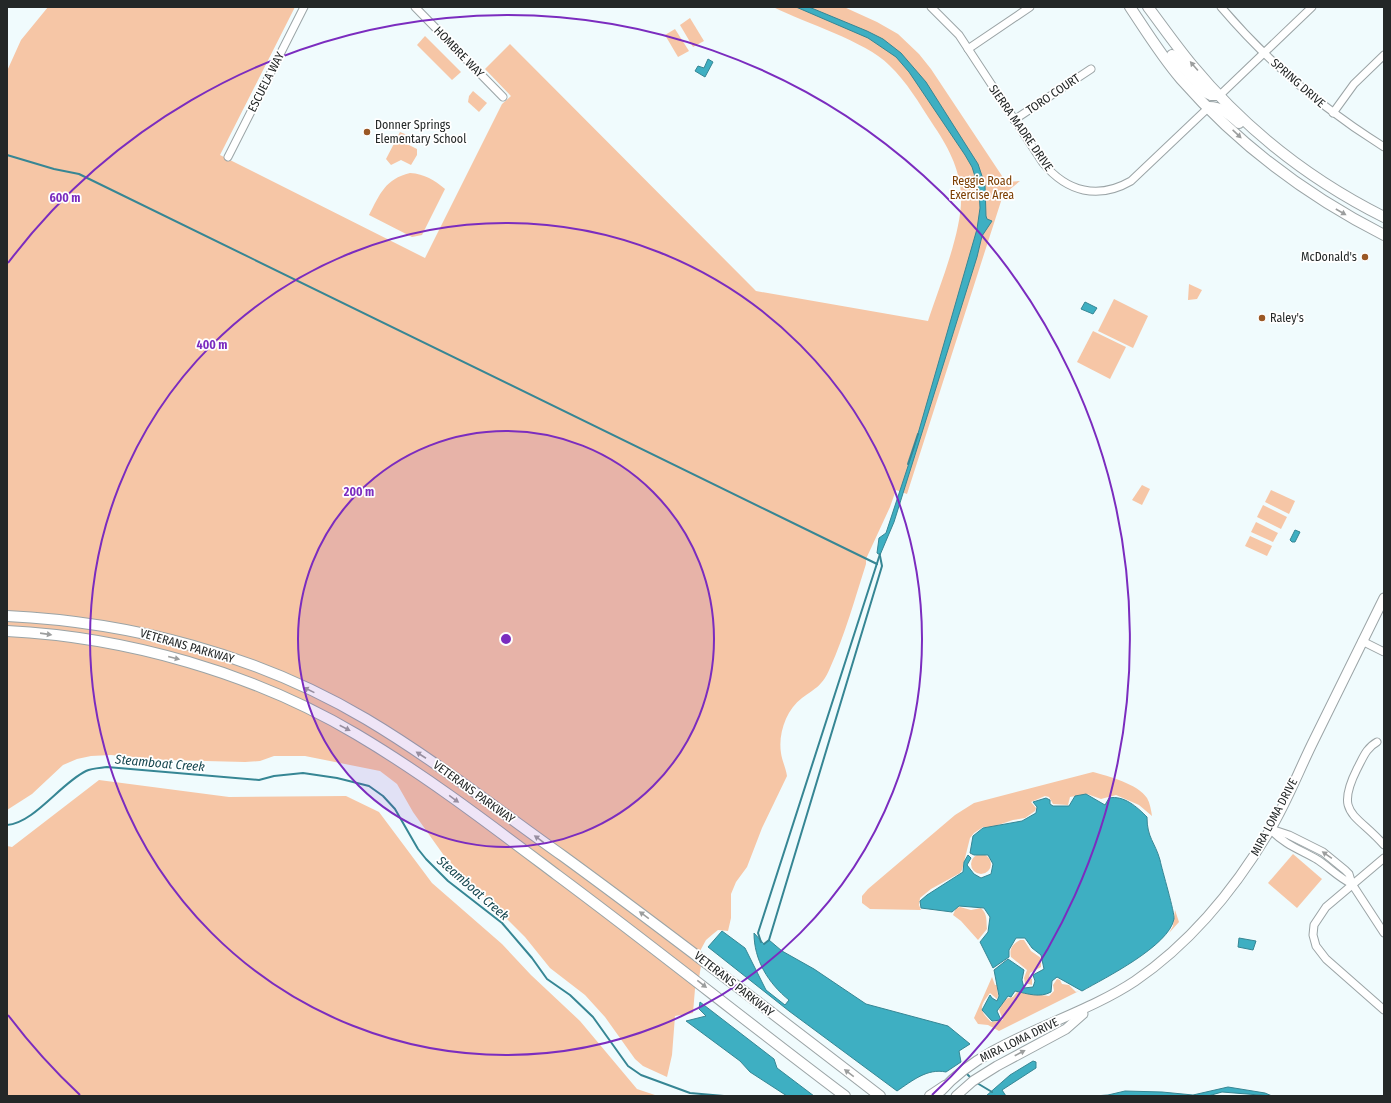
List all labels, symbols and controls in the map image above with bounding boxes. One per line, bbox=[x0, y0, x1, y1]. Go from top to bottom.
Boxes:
street label: HOMBRE WAY bbox=[431, 24, 487, 80]
street label: ESCUELA WAY bbox=[245, 50, 287, 114]
street label: SPRING DRIVE bbox=[1268, 56, 1328, 111]
one-way arrow bbox=[1189, 61, 1198, 72]
street label: TORO COURT bbox=[1023, 71, 1083, 117]
street label: SIERRA MADRE DRIVE bbox=[986, 82, 1056, 174]
place label: Donner Springs Elementary School bbox=[375, 118, 466, 146]
marker: Donner Springs Elementary School bbox=[362, 127, 372, 137]
one-way arrow bbox=[1232, 129, 1241, 138]
park label: Reggie Road Exercise Area bbox=[950, 174, 1014, 202]
text: 600 m bbox=[49, 191, 81, 205]
one-way arrow bbox=[1335, 208, 1347, 215]
place label: McDonald's bbox=[1301, 250, 1357, 264]
marker: McDonald's bbox=[1360, 252, 1370, 262]
place label: Raley's bbox=[1270, 311, 1304, 325]
marker: Raley's bbox=[1257, 313, 1267, 323]
text: 400 m bbox=[197, 338, 227, 352]
text: 200 m bbox=[343, 485, 374, 499]
street label: VETERANS PARKWAY bbox=[138, 626, 236, 666]
one-way arrow bbox=[40, 631, 52, 637]
centre of rings bbox=[499, 632, 513, 646]
one-way arrow bbox=[167, 655, 180, 661]
one-way arrow bbox=[303, 687, 315, 693]
one-way arrow bbox=[339, 725, 351, 732]
water label: Steamboat Creek bbox=[114, 752, 206, 774]
one-way arrow bbox=[416, 752, 427, 759]
street label: VETERANS PARKWAY bbox=[431, 758, 517, 826]
street label: MIRA LOMA DRIVE bbox=[1248, 776, 1300, 858]
one-way arrow bbox=[449, 795, 460, 803]
one-way arrow bbox=[533, 835, 544, 843]
one-way arrow bbox=[1322, 851, 1332, 859]
water label: Steamboat Creek bbox=[433, 852, 512, 924]
one-way arrow bbox=[638, 911, 649, 919]
street label: VETERANS PARKWAY bbox=[691, 949, 777, 1019]
one-way arrow bbox=[696, 980, 707, 989]
street label: MIRA LOMA DRIVE bbox=[977, 1015, 1061, 1065]
one-way arrow bbox=[1014, 1050, 1026, 1057]
one-way arrow bbox=[844, 1069, 854, 1077]

